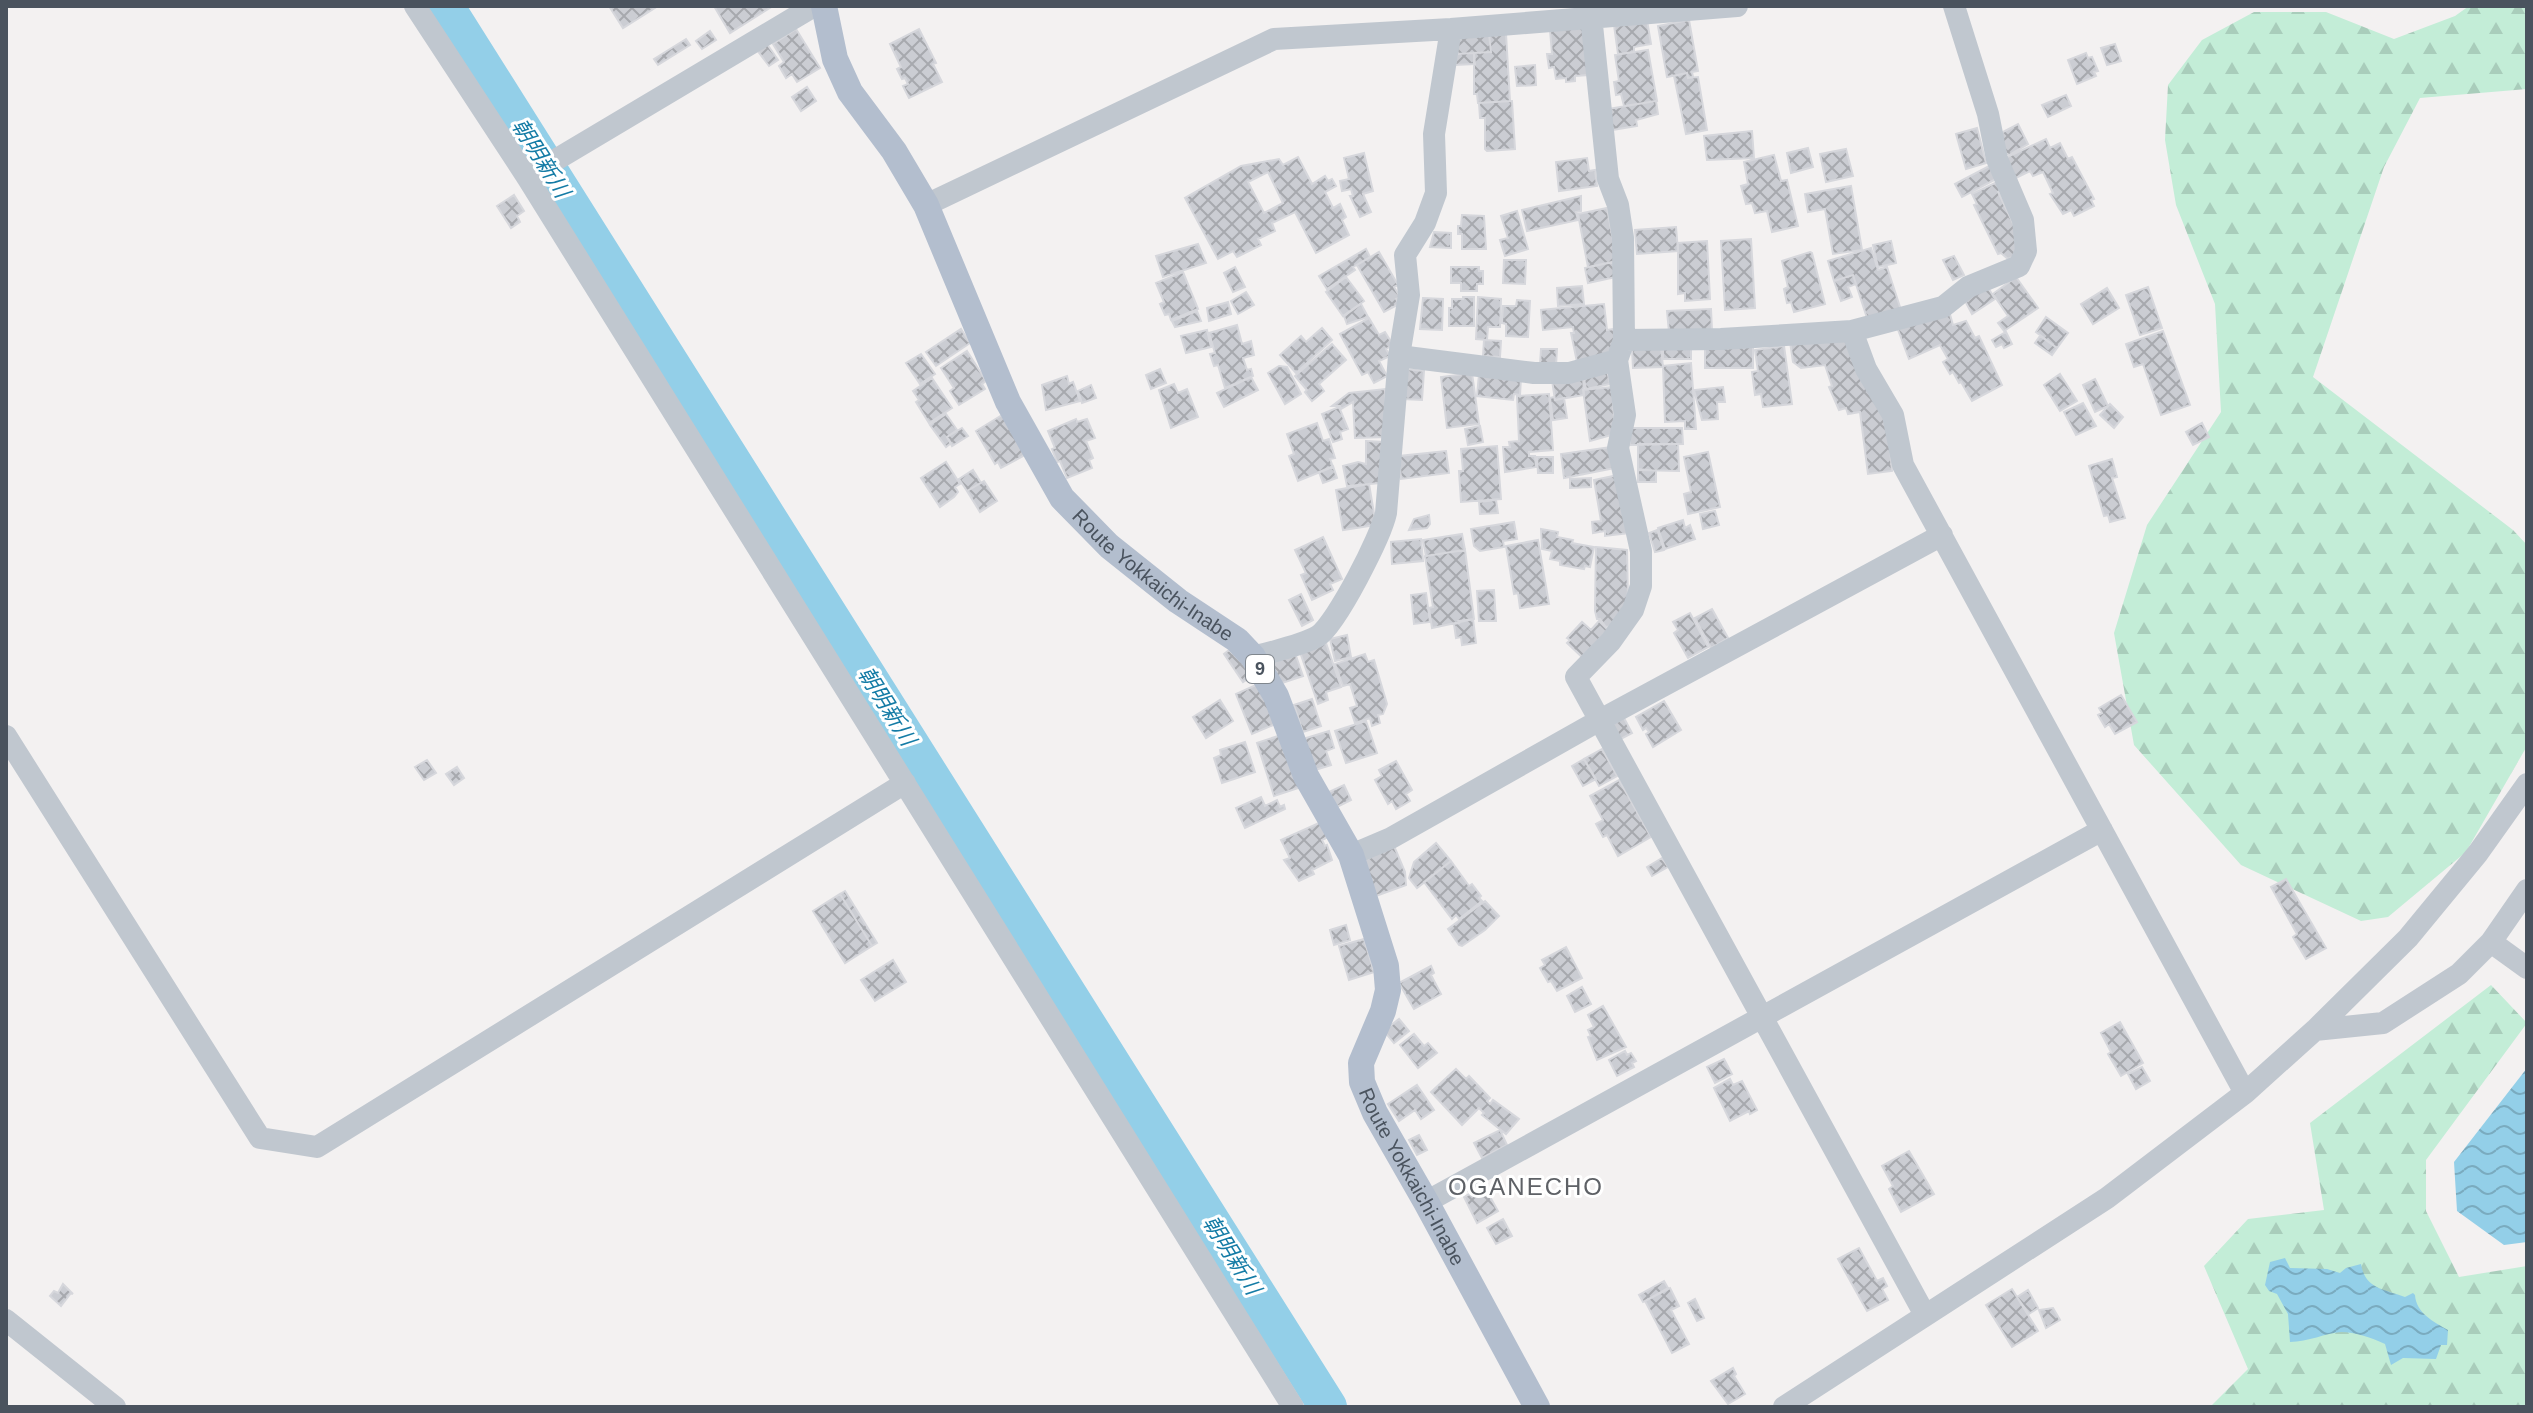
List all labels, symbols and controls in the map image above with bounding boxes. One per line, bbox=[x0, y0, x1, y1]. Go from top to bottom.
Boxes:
water label: 朝明新川 bbox=[507, 114, 576, 204]
street label: Route Yokkaichi-Inabe bbox=[1068, 505, 1237, 645]
road number: 9 bbox=[1246, 655, 1274, 683]
water label: 朝明新川 bbox=[853, 662, 922, 752]
street label: Route Yokkaichi-Inabe bbox=[1355, 1085, 1469, 1269]
district label: OGANECHO bbox=[1448, 1173, 1604, 1200]
water label: 朝明新川 bbox=[1198, 1211, 1267, 1301]

